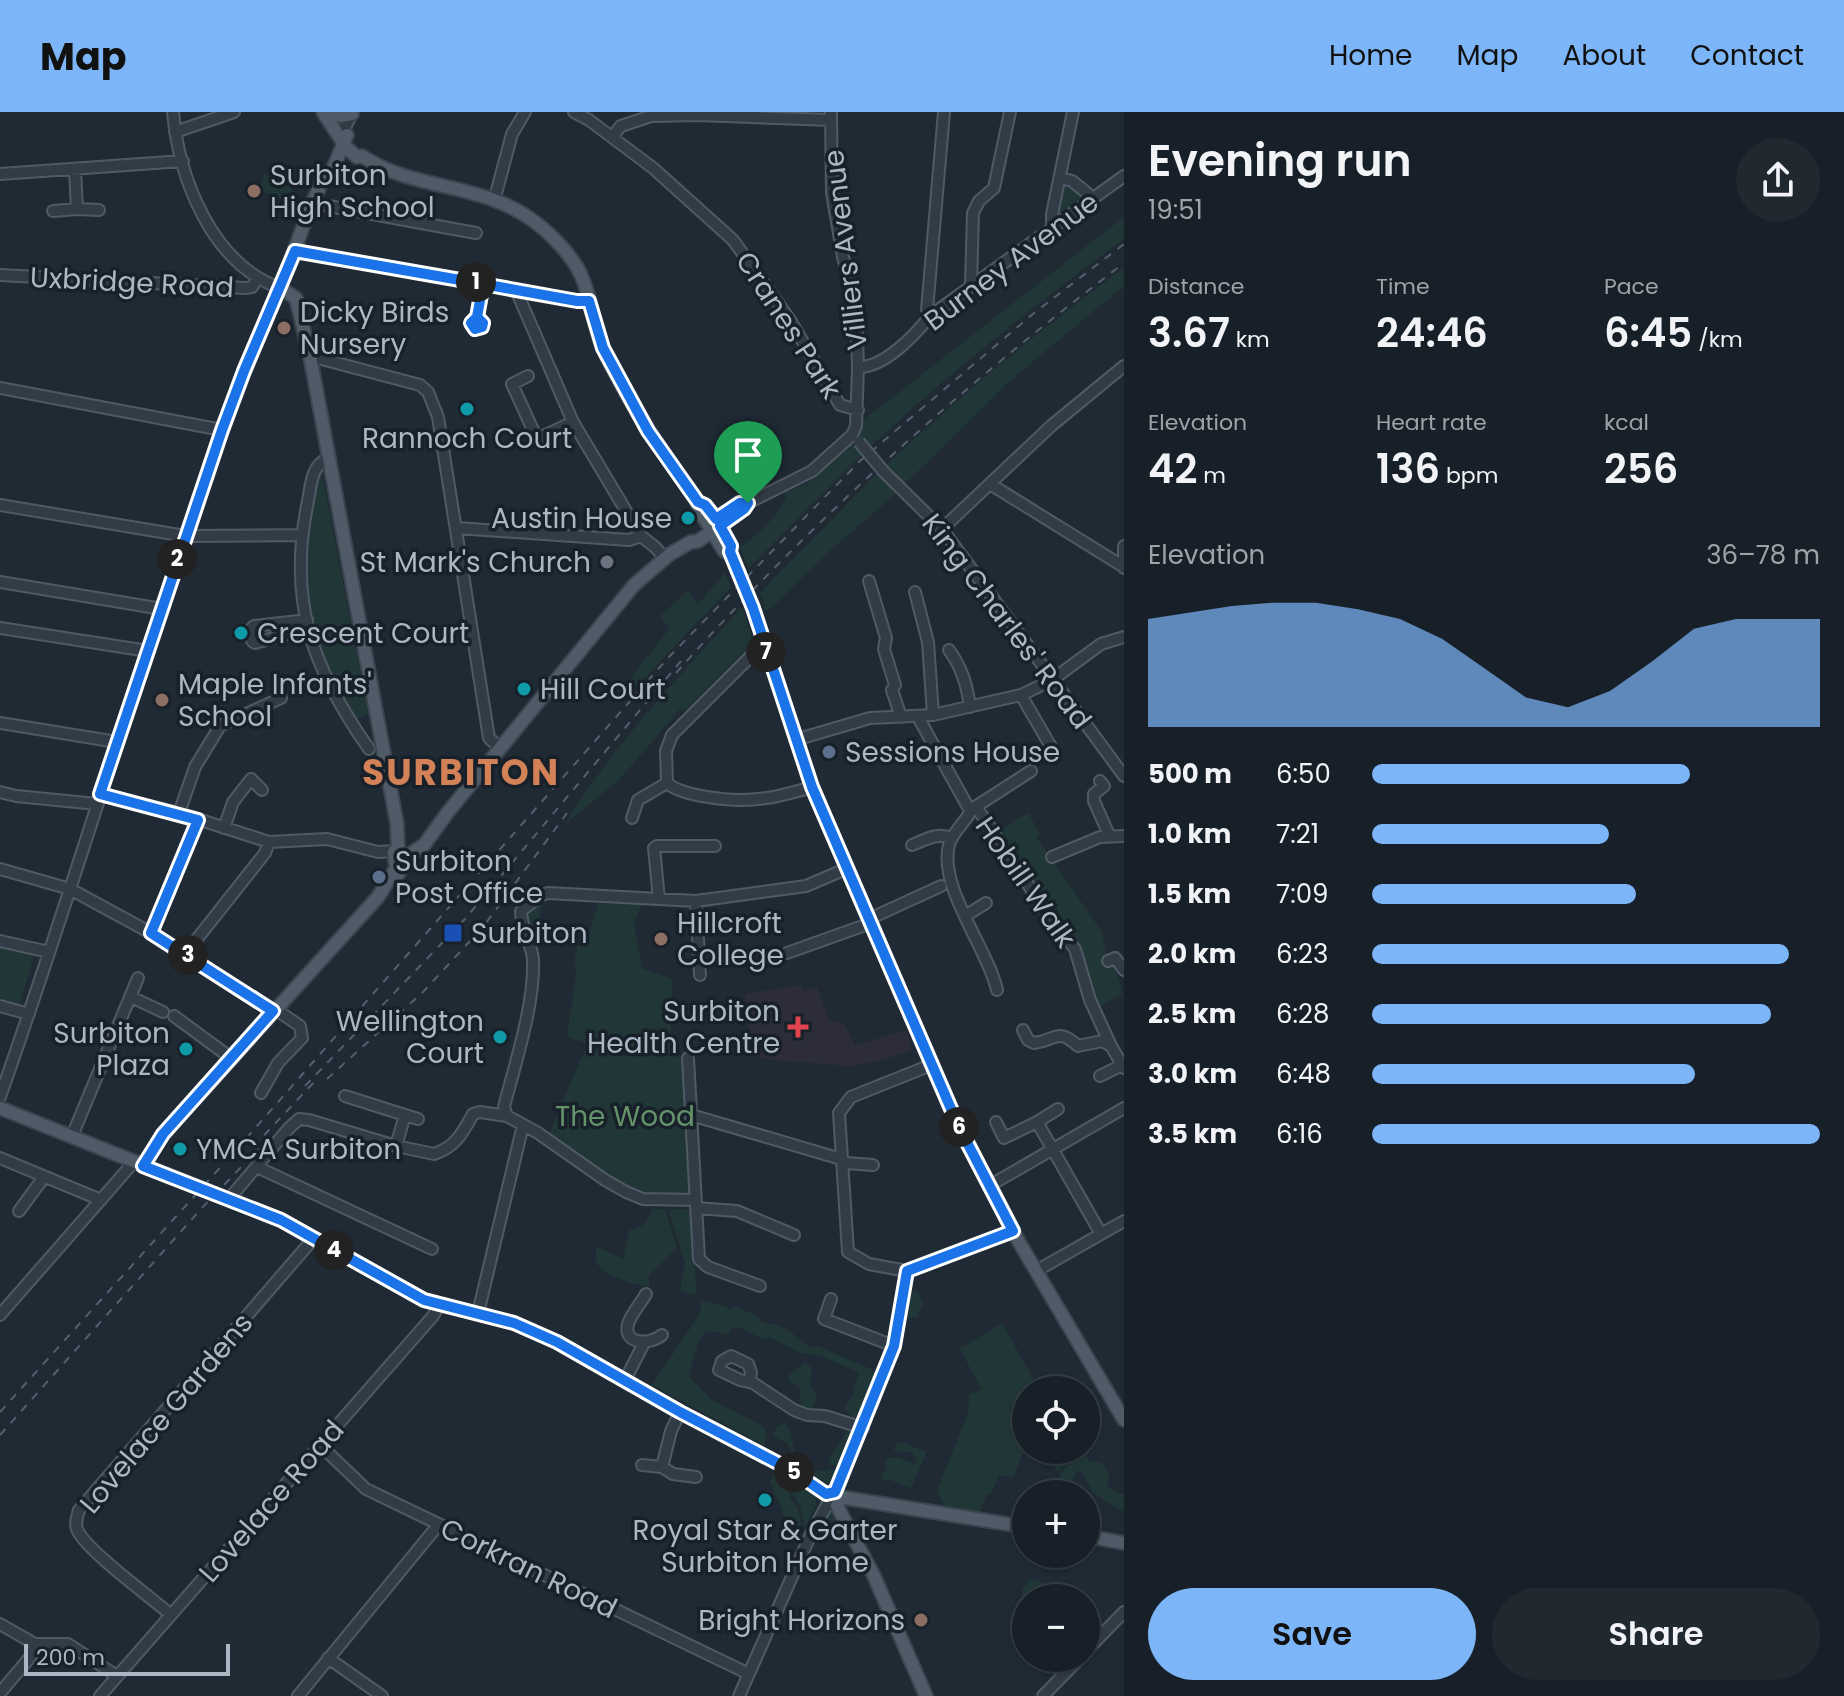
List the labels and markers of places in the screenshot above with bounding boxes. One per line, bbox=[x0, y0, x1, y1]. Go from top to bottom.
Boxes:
place label: Surbiton High School bbox=[270, 156, 435, 227]
marker: Surbiton High School bbox=[245, 182, 263, 200]
pin: 1 bbox=[456, 262, 496, 302]
place label: Dicky Birds Nursery bbox=[300, 293, 449, 364]
marker: Dicky Birds Nursery bbox=[275, 319, 293, 337]
marker: Rannoch Court bbox=[458, 400, 476, 418]
place label: Rannoch Court bbox=[362, 419, 572, 458]
pin bbox=[714, 421, 782, 503]
place label: Austin House bbox=[491, 499, 672, 538]
marker: Austin House bbox=[679, 509, 697, 527]
pin: 2 bbox=[157, 539, 197, 579]
place label: St Mark's Church bbox=[360, 543, 591, 582]
marker: St Mark's Church bbox=[598, 553, 616, 571]
place label: Crescent Court bbox=[257, 614, 469, 653]
marker: Crescent Court bbox=[232, 624, 250, 642]
pin: 7 bbox=[746, 632, 786, 672]
place label: Maple Infants' School bbox=[178, 665, 372, 736]
place label: Hill Court bbox=[540, 670, 666, 709]
marker: Hill Court bbox=[515, 680, 533, 698]
marker: Maple Infants' School bbox=[153, 691, 171, 709]
place label: Sessions House bbox=[845, 733, 1060, 772]
marker: Sessions House bbox=[820, 743, 838, 761]
place label: Surbiton Post Office bbox=[395, 842, 543, 913]
marker: Surbiton Post Office bbox=[370, 868, 388, 886]
place label: Hillcroft College bbox=[677, 904, 784, 975]
place label: Surbiton bbox=[471, 914, 588, 953]
marker: Surbiton bbox=[442, 922, 464, 944]
marker: Hillcroft College bbox=[652, 930, 670, 948]
pin: 3 bbox=[168, 935, 208, 975]
place label: Surbiton Health Centre bbox=[587, 992, 780, 1063]
place label: Wellington Court bbox=[336, 1002, 484, 1073]
place label: Surbiton Plaza bbox=[53, 1014, 170, 1085]
marker: Surbiton Health Centre bbox=[787, 1016, 809, 1038]
marker: Wellington Court bbox=[491, 1028, 509, 1046]
marker: Surbiton Plaza bbox=[177, 1040, 195, 1058]
pin: 6 bbox=[939, 1107, 979, 1147]
place label: YMCA Surbiton bbox=[196, 1130, 401, 1169]
marker: YMCA Surbiton bbox=[171, 1140, 189, 1158]
pin: 4 bbox=[314, 1230, 354, 1270]
pin: 5 bbox=[774, 1452, 814, 1492]
marker: Royal Star & Garter Surbiton Home bbox=[756, 1491, 774, 1509]
place label: Royal Star & Garter Surbiton Home bbox=[633, 1511, 897, 1582]
place label: Bright Horizons bbox=[698, 1601, 905, 1640]
marker: Bright Horizons bbox=[912, 1611, 930, 1629]

